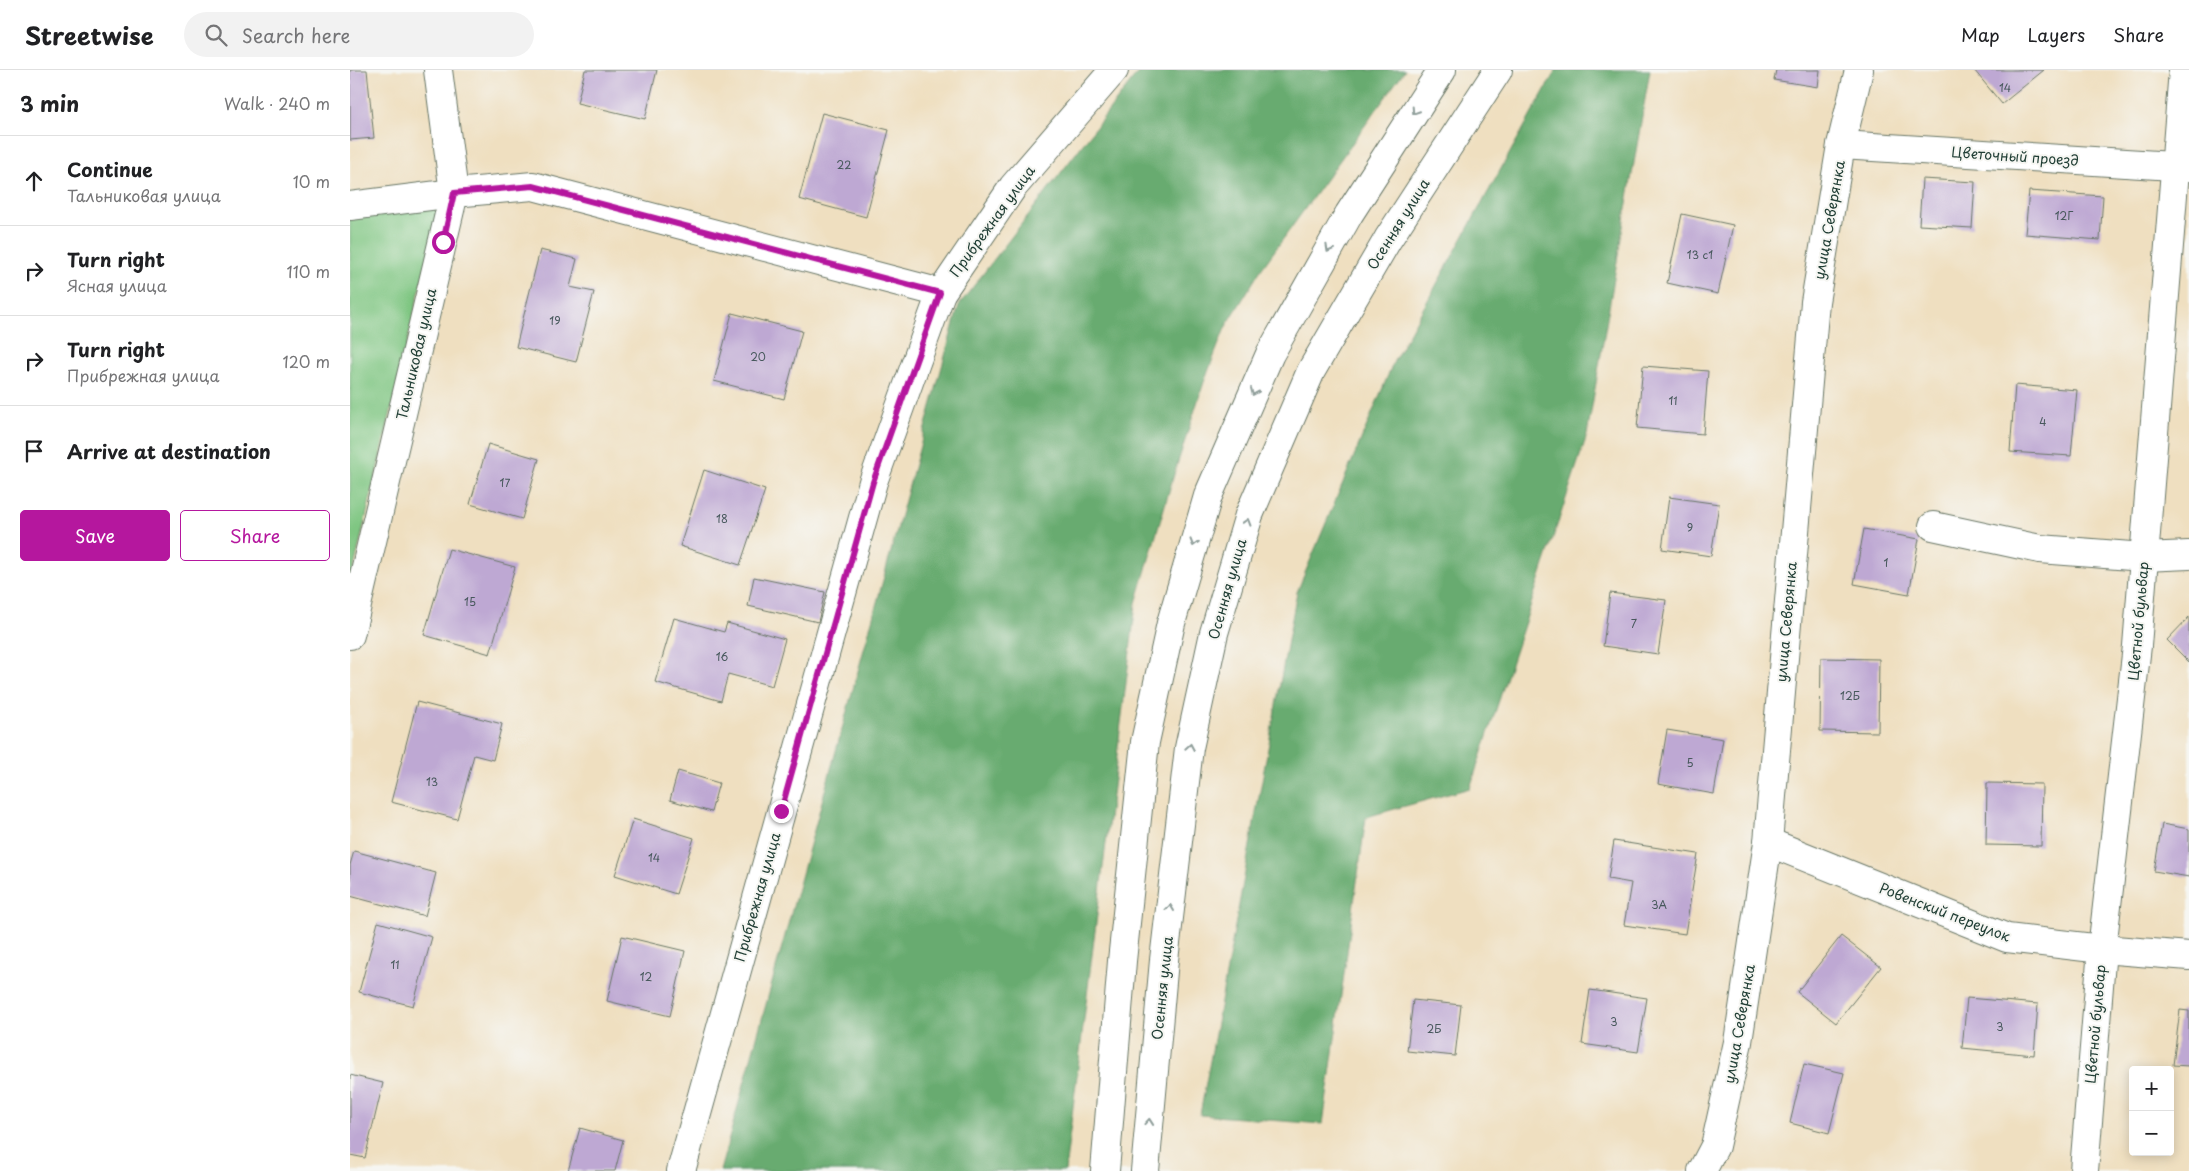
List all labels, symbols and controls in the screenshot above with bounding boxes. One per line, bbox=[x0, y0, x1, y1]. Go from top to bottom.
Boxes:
search box bbox=[184, 12, 534, 57]
text: Streetwise bbox=[25, 17, 154, 53]
icon: search bbox=[202, 21, 230, 49]
text: Search here bbox=[242, 21, 350, 49]
text: Map bbox=[1961, 21, 2000, 48]
text: Layers bbox=[2028, 21, 2085, 48]
text: Share bbox=[2113, 21, 2164, 48]
house number: 14 bbox=[1999, 79, 2011, 96]
text: 3 min bbox=[20, 87, 79, 119]
text: Walk · 240 m bbox=[224, 91, 330, 115]
one-way arrow bbox=[1412, 105, 1422, 114]
street label: Цветочный проезд bbox=[1951, 141, 2079, 171]
text: Continue bbox=[67, 155, 153, 183]
house number: 22 bbox=[837, 156, 851, 173]
street label: улица Северянка bbox=[1808, 158, 1850, 281]
street label: Прибрежная улица bbox=[944, 161, 1040, 281]
icon: ahead bbox=[20, 167, 48, 195]
text: 10 m bbox=[293, 169, 330, 193]
street label: Осенняя улица bbox=[1362, 174, 1435, 274]
text: Тальниковая улица bbox=[67, 183, 221, 207]
house number: 12Г bbox=[2055, 207, 2073, 224]
route start bbox=[432, 231, 455, 254]
one-way arrow bbox=[1326, 243, 1336, 252]
text: Turn right bbox=[67, 245, 165, 273]
house number: 13 с1 bbox=[1687, 246, 1713, 263]
icon: right bbox=[20, 257, 48, 285]
text: 110 m bbox=[287, 259, 330, 283]
text: Ясная улица bbox=[67, 273, 167, 297]
street label: Тальниковая улица bbox=[391, 286, 441, 422]
house number: 19 bbox=[549, 312, 561, 329]
text: Turn right bbox=[67, 335, 165, 363]
icon: right bbox=[20, 347, 48, 375]
house number: 20 bbox=[750, 348, 766, 365]
text: 120 m bbox=[283, 349, 330, 373]
text: Прибрежная улица bbox=[67, 363, 219, 387]
one-way arrow bbox=[1249, 387, 1260, 396]
house number: 11 bbox=[1668, 392, 1678, 409]
house number: 4 bbox=[2039, 413, 2047, 430]
icon: arrive bbox=[20, 437, 48, 465]
text: Arrive at destination bbox=[67, 437, 271, 465]
house number: 17 bbox=[500, 474, 511, 491]
button: Save bbox=[20, 510, 170, 561]
button: Share bbox=[180, 510, 330, 561]
house number: 18 bbox=[716, 510, 728, 527]
one-way arrow bbox=[1241, 518, 1251, 527]
house number: 9 bbox=[1687, 519, 1693, 536]
street label: Осенняя улица bbox=[1203, 536, 1251, 642]
one-way arrow bbox=[1190, 538, 1200, 547]
house number: 1 bbox=[1884, 554, 1889, 571]
street label: улица Северянка bbox=[1770, 561, 1802, 683]
street label: Цветной бульвар bbox=[2122, 561, 2154, 681]
house number: 15 bbox=[464, 593, 476, 610]
house number: 7 bbox=[1631, 615, 1637, 632]
house number: 16 bbox=[716, 648, 729, 665]
house number: 12Б bbox=[1840, 687, 1860, 704]
one-way arrow bbox=[1184, 743, 1194, 752]
house number: 5 bbox=[1686, 754, 1694, 771]
house number: 13 bbox=[426, 773, 438, 790]
route end bbox=[770, 800, 793, 823]
street label: Прибрежная улица bbox=[729, 830, 786, 964]
house number: 14 bbox=[648, 849, 660, 866]
street label: Ровенский переулок bbox=[1876, 877, 2014, 947]
house number: 3А bbox=[1651, 896, 1667, 913]
one-way arrow bbox=[1164, 904, 1175, 912]
street label: Осенняя улица bbox=[1146, 935, 1178, 1041]
house number: 11 bbox=[390, 956, 400, 973]
street label: улица Северянка bbox=[1718, 962, 1760, 1085]
street label: Цветной бульвар bbox=[2079, 964, 2111, 1084]
house number: 12 bbox=[640, 968, 653, 985]
house number: 3 bbox=[1610, 1013, 1618, 1030]
house number: 3 bbox=[1996, 1018, 2004, 1035]
house number: 2Б bbox=[1427, 1020, 1441, 1037]
map controls bbox=[2129, 1066, 2174, 1156]
button: + bbox=[2129, 1066, 2174, 1111]
button: − bbox=[2129, 1111, 2174, 1156]
one-way arrow bbox=[1144, 1118, 1155, 1126]

